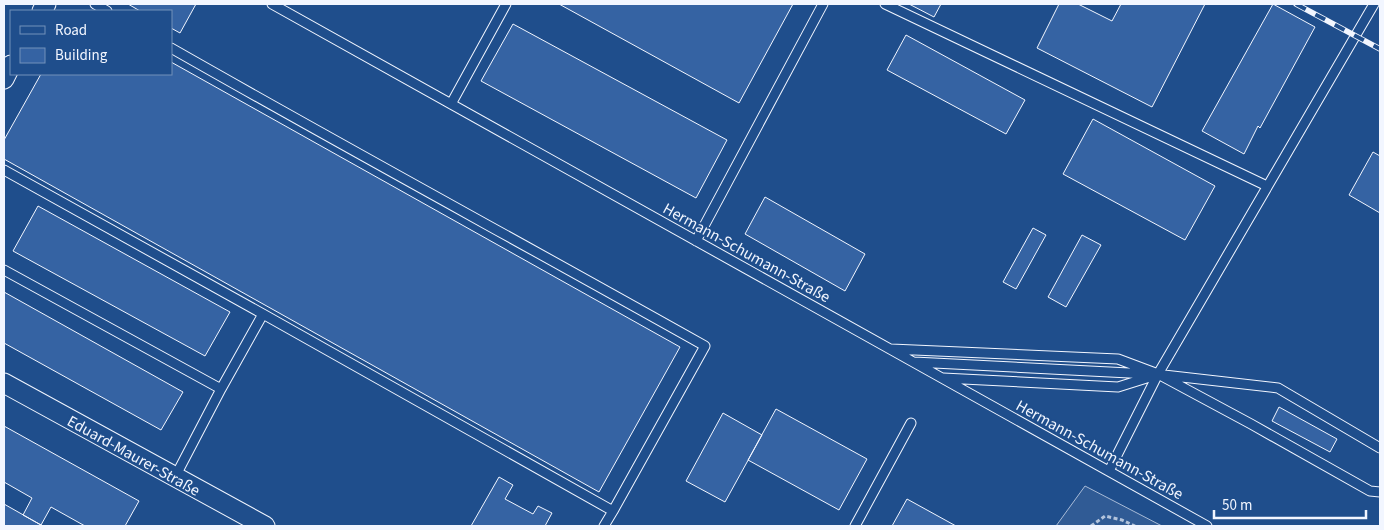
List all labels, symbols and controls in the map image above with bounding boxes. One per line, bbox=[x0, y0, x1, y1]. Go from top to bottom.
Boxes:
legend bbox=[10, 10, 172, 75]
text: Road bbox=[55, 20, 87, 41]
text: Building bbox=[55, 45, 108, 66]
street label: Hermann-Schumann-Straße bbox=[659, 198, 834, 308]
street label: Hermann-Schumann-Straße bbox=[1012, 395, 1187, 505]
street label: Eduard-Maurer-Straße bbox=[63, 410, 204, 502]
scale bar bbox=[1214, 488, 1366, 520]
text: 50 m bbox=[1222, 495, 1252, 516]

